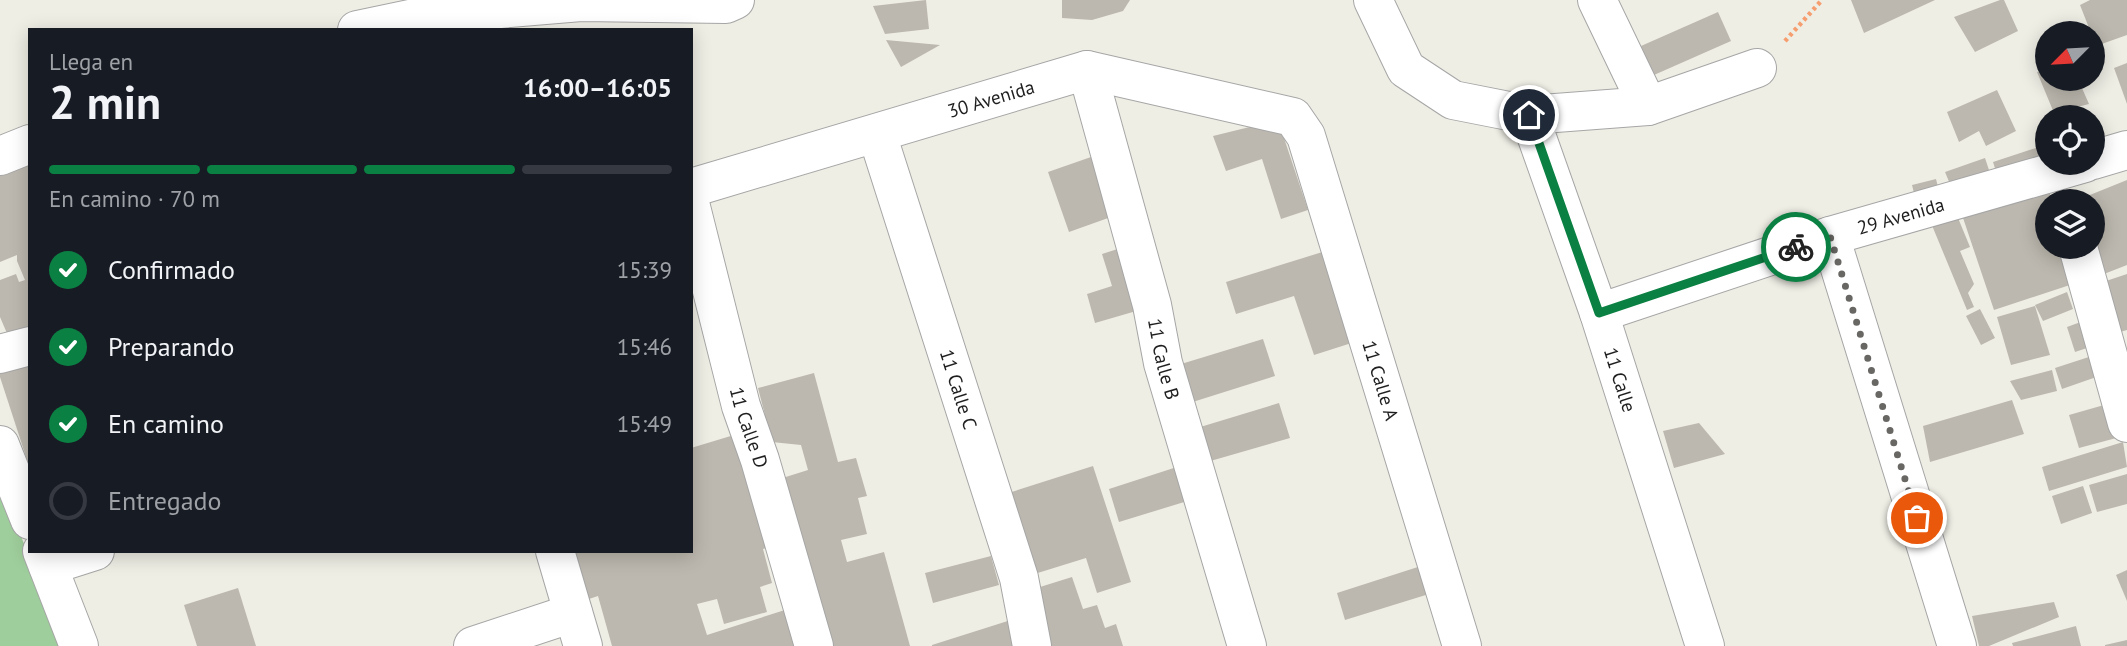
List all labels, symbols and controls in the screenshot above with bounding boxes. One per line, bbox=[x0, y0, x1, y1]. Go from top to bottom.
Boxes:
north arrow bbox=[2035, 21, 2105, 91]
map controls bbox=[2035, 21, 2105, 259]
text: Llega en bbox=[49, 47, 133, 76]
text: 16:00–16:05 bbox=[523, 71, 672, 104]
text: 2 min bbox=[49, 72, 161, 132]
street label: 30 Avenida bbox=[945, 74, 1037, 123]
pin bbox=[1499, 85, 1559, 145]
icon: home bbox=[1510, 96, 1548, 134]
button: locate bbox=[2035, 105, 2105, 175]
text: En camino · 70 m bbox=[49, 184, 220, 213]
button: layers bbox=[2035, 189, 2105, 259]
street label: 29 Avenida bbox=[1854, 192, 1947, 240]
courier bbox=[1761, 212, 1831, 282]
icon: bike bbox=[1777, 228, 1815, 266]
icon: check bbox=[49, 251, 87, 289]
text: Confirmado bbox=[108, 253, 235, 286]
text: 15:39 bbox=[617, 255, 672, 284]
street label: 11 Calle B bbox=[1143, 316, 1185, 402]
icon: check bbox=[49, 328, 87, 366]
text: Preparando bbox=[108, 330, 235, 363]
text: 15:46 bbox=[617, 332, 672, 361]
street label: 11 Calle A bbox=[1357, 338, 1404, 423]
street label: 11 Calle bbox=[1599, 344, 1642, 415]
street label: 11 Calle C bbox=[935, 346, 983, 432]
street label: 11 Calle D bbox=[725, 384, 774, 471]
icon: check bbox=[49, 405, 87, 443]
text: En camino bbox=[108, 407, 224, 440]
text: 15:49 bbox=[617, 409, 672, 438]
text: Entregado bbox=[108, 484, 222, 517]
pin bbox=[1887, 488, 1947, 548]
icon: bag bbox=[1898, 499, 1936, 537]

